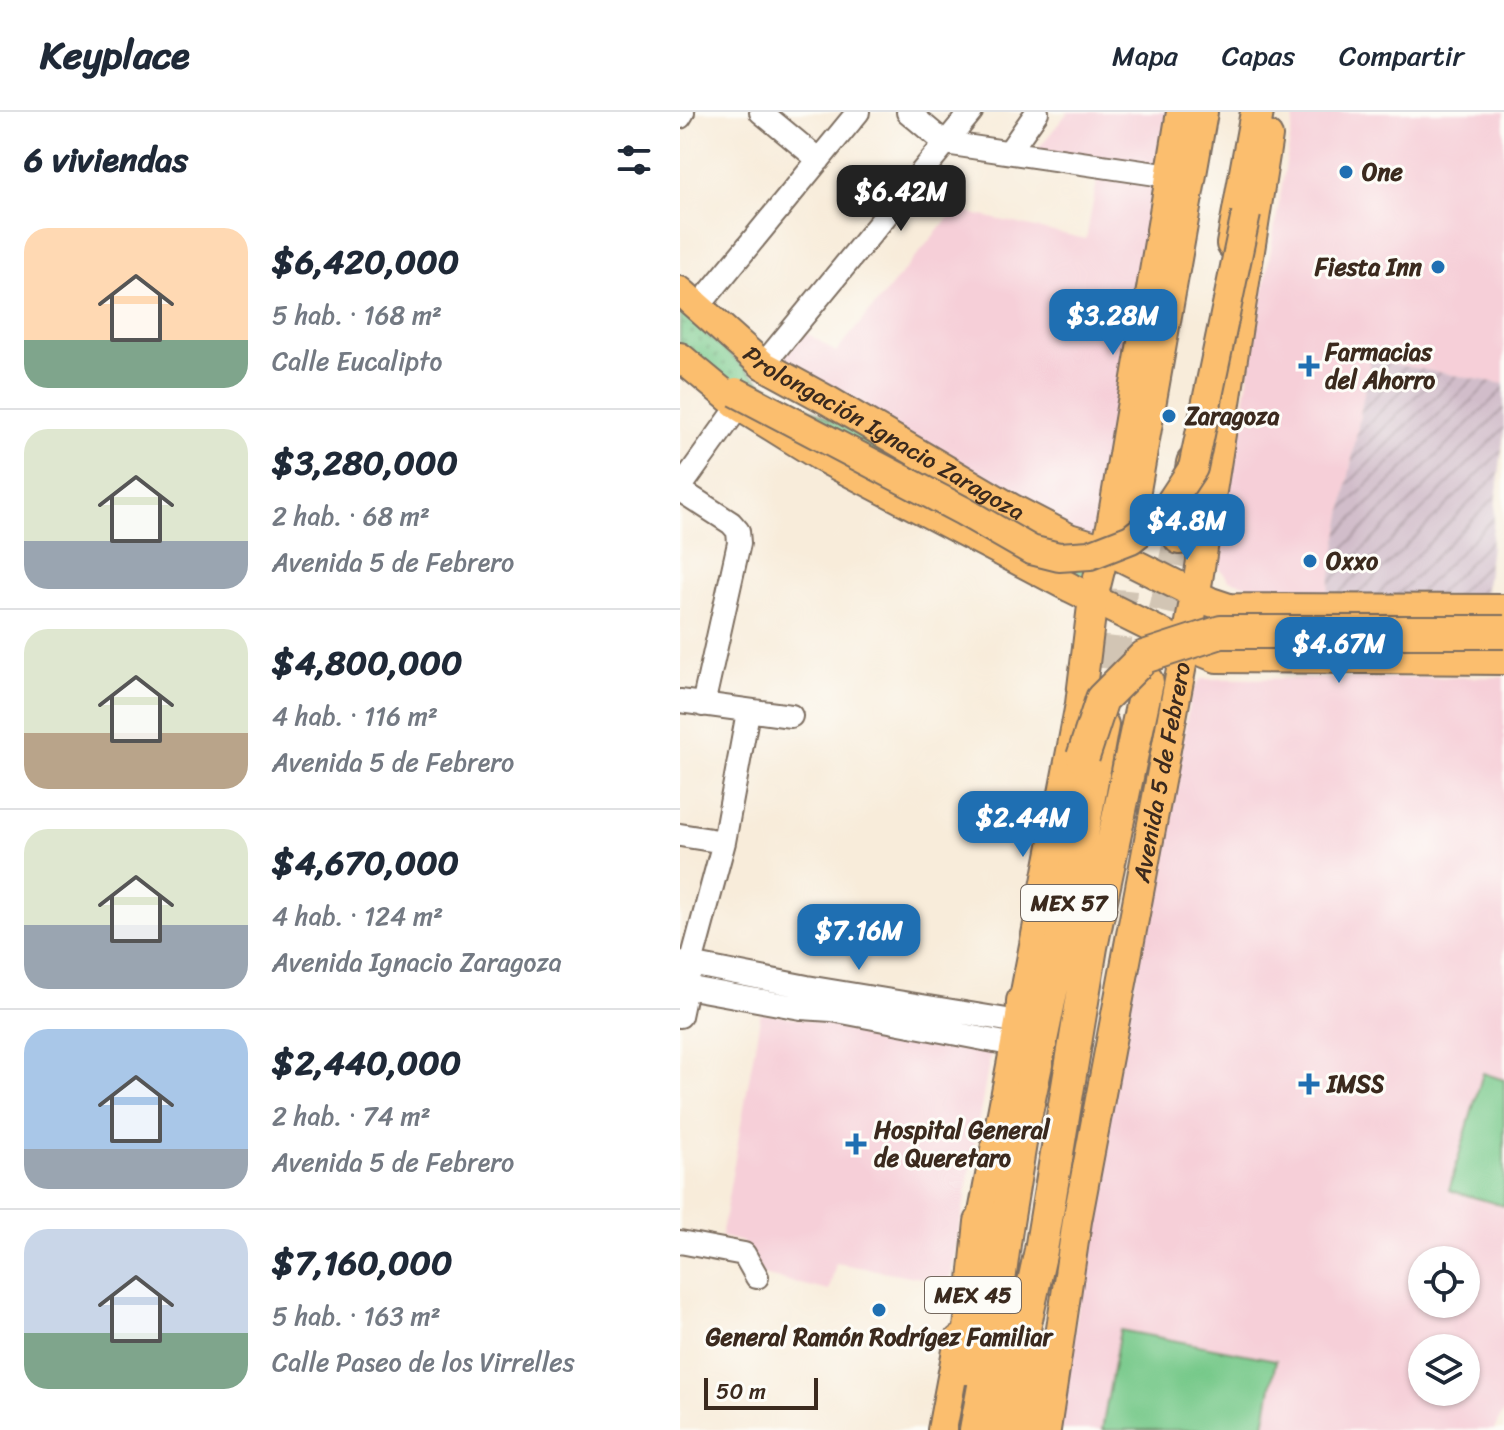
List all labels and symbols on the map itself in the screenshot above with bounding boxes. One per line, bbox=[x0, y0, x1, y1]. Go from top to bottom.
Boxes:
place label: One bbox=[1362, 151, 1403, 193]
marker: One bbox=[1337, 163, 1355, 181]
pin: $6.42M bbox=[836, 165, 966, 233]
place label: Fiesta Inn bbox=[1314, 246, 1422, 288]
marker: Fiesta Inn bbox=[1429, 258, 1447, 276]
pin: $3.28M bbox=[1048, 289, 1178, 357]
place label: Farmacias del Ahorro bbox=[1324, 331, 1435, 401]
street label: Prolongación Ignacio Zaragoza bbox=[733, 335, 1032, 533]
marker: Farmacias del Ahorro bbox=[1300, 357, 1318, 375]
place label: Zaragoza bbox=[1184, 395, 1279, 437]
marker: Zaragoza bbox=[1160, 407, 1178, 425]
pin: $4.8M bbox=[1131, 494, 1243, 562]
place label: Oxxo bbox=[1326, 540, 1379, 582]
marker: Oxxo bbox=[1301, 552, 1319, 570]
pin: $4.67M bbox=[1274, 617, 1404, 685]
street label: Avenida 5 de Febrero bbox=[1120, 658, 1203, 887]
pin: $2.44M bbox=[958, 791, 1088, 859]
road number: MEX 57 bbox=[1021, 885, 1117, 921]
pin: $7.16M bbox=[794, 904, 924, 972]
place label: IMSS bbox=[1325, 1063, 1384, 1105]
marker: IMSS bbox=[1298, 1073, 1320, 1095]
place label: Hospital General de Queretaro bbox=[874, 1109, 1051, 1179]
marker: Hospital General de Queretaro bbox=[845, 1133, 867, 1155]
road number: MEX 45 bbox=[925, 1277, 1021, 1313]
marker: General Ramón Rodrígez Familiar bbox=[870, 1301, 888, 1319]
place label: General Ramón Rodrígez Familiar bbox=[706, 1316, 1054, 1358]
scale bar bbox=[704, 1374, 818, 1410]

